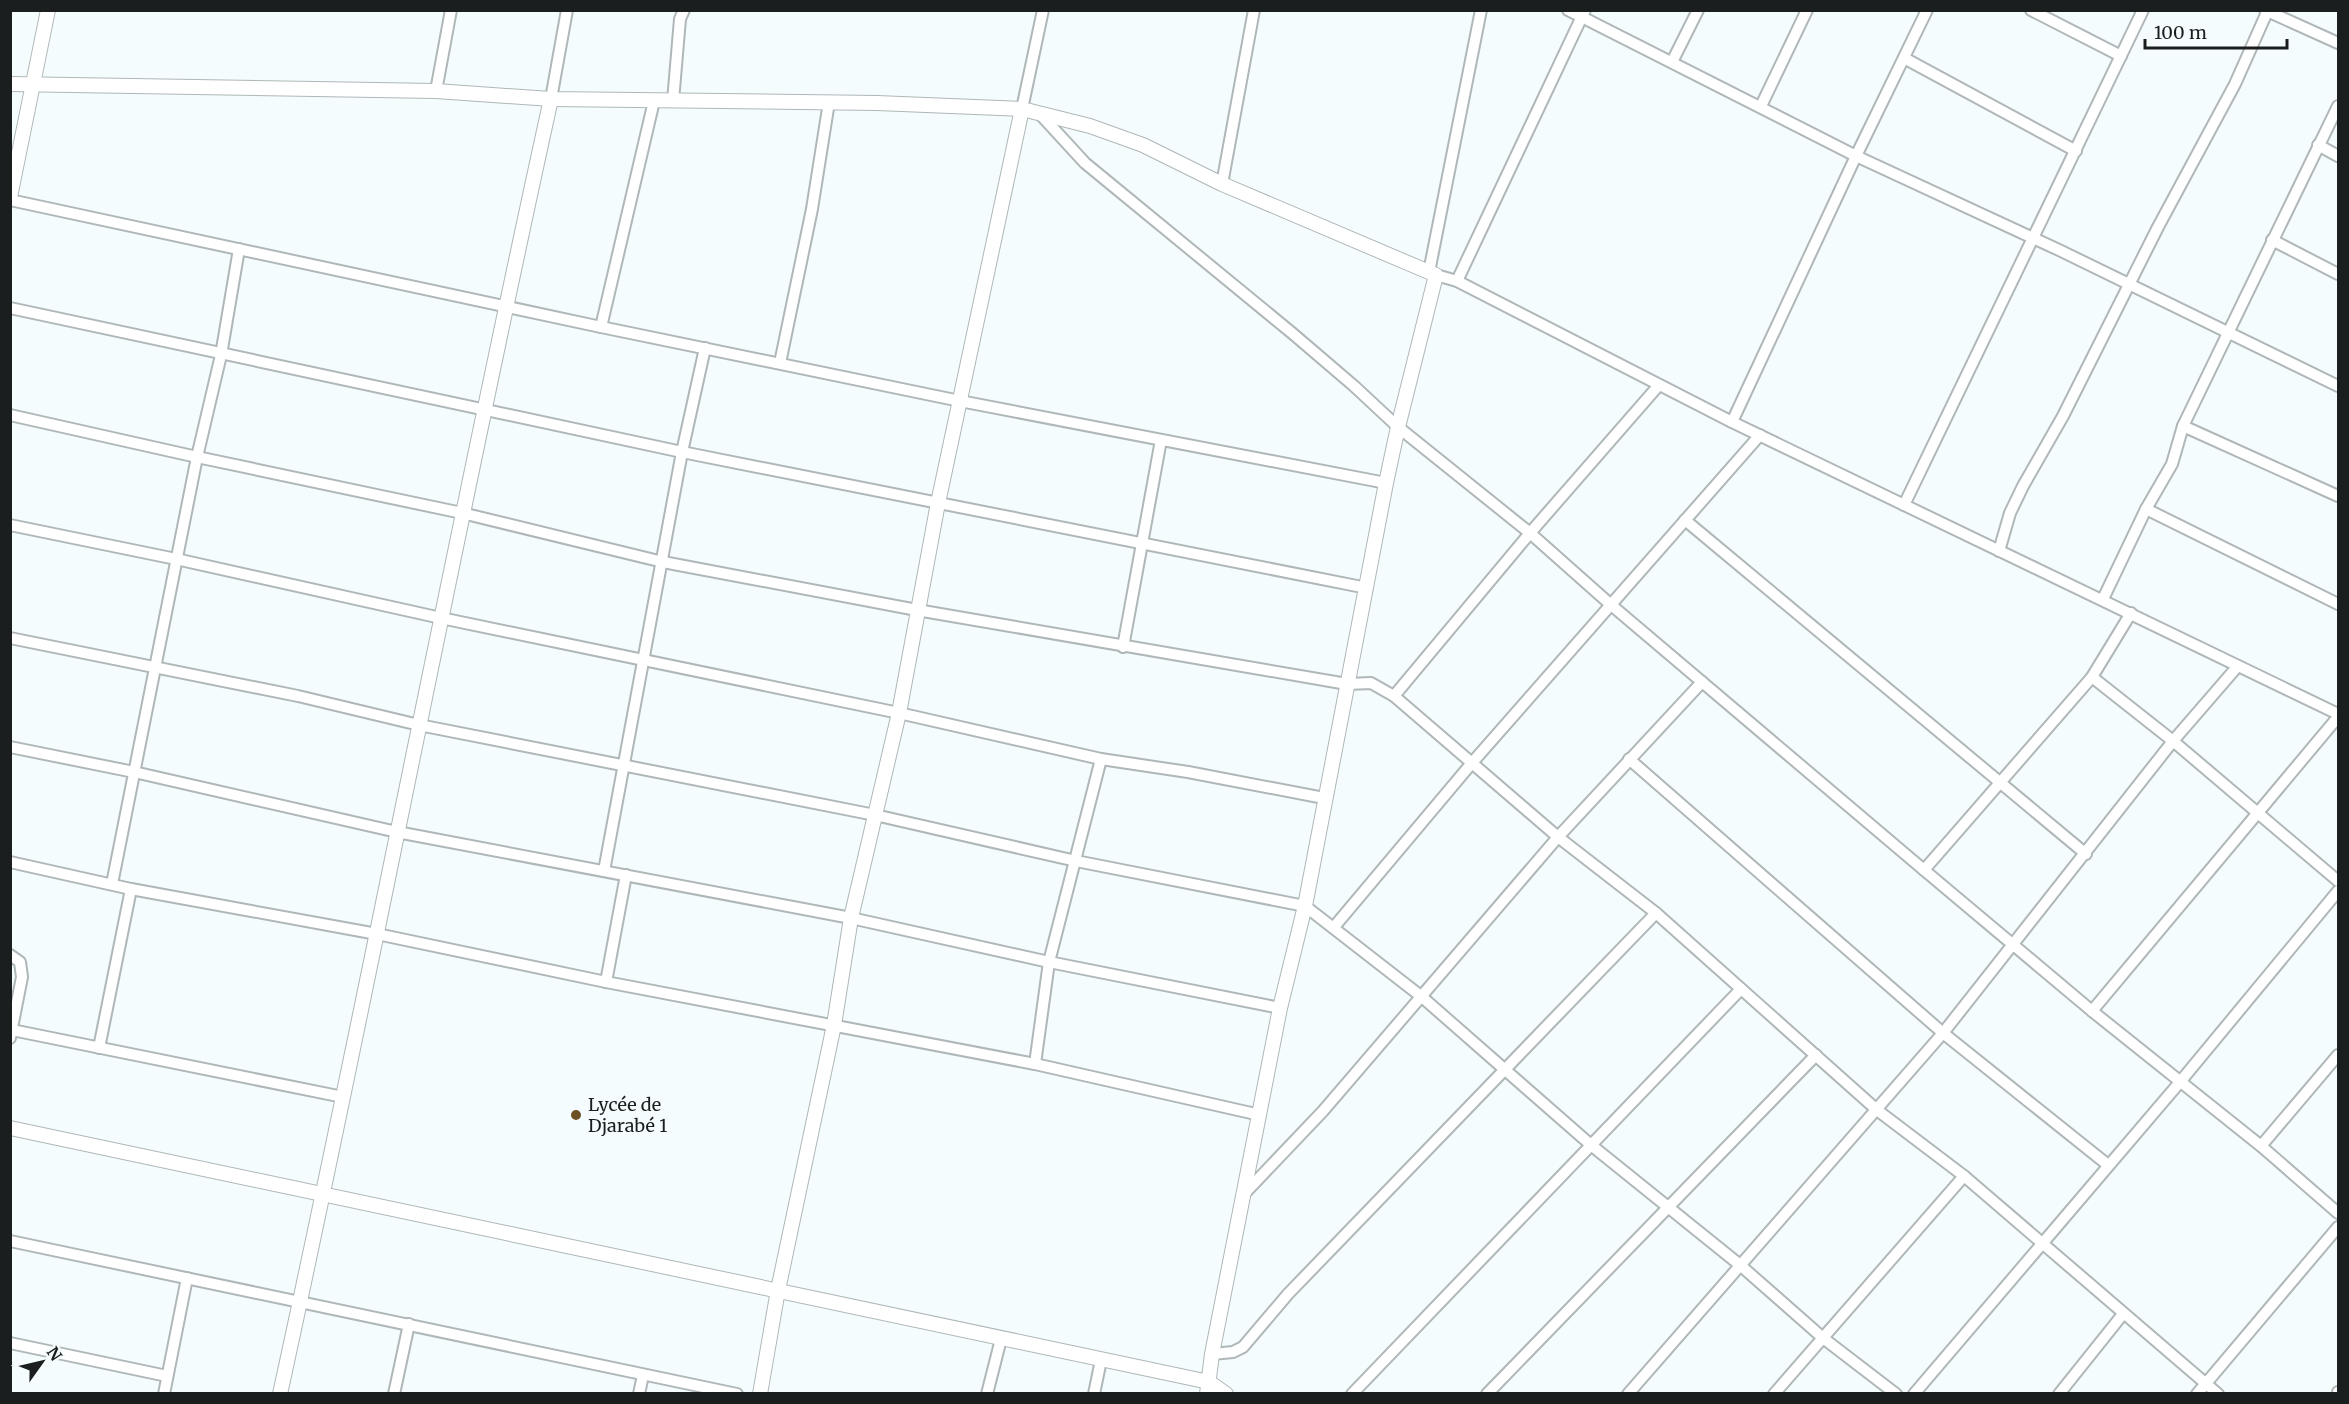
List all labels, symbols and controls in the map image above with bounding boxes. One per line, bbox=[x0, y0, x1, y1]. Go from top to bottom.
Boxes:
scale bar bbox=[2145, 12, 2288, 50]
text: 100 m bbox=[2154, 21, 2207, 44]
place label: Lycée de Djarabé 1 bbox=[588, 1093, 667, 1137]
marker: Lycée de Djarabé 1 bbox=[569, 1108, 583, 1122]
north arrow bbox=[12, 1332, 72, 1392]
text: N bbox=[43, 1343, 66, 1365]

